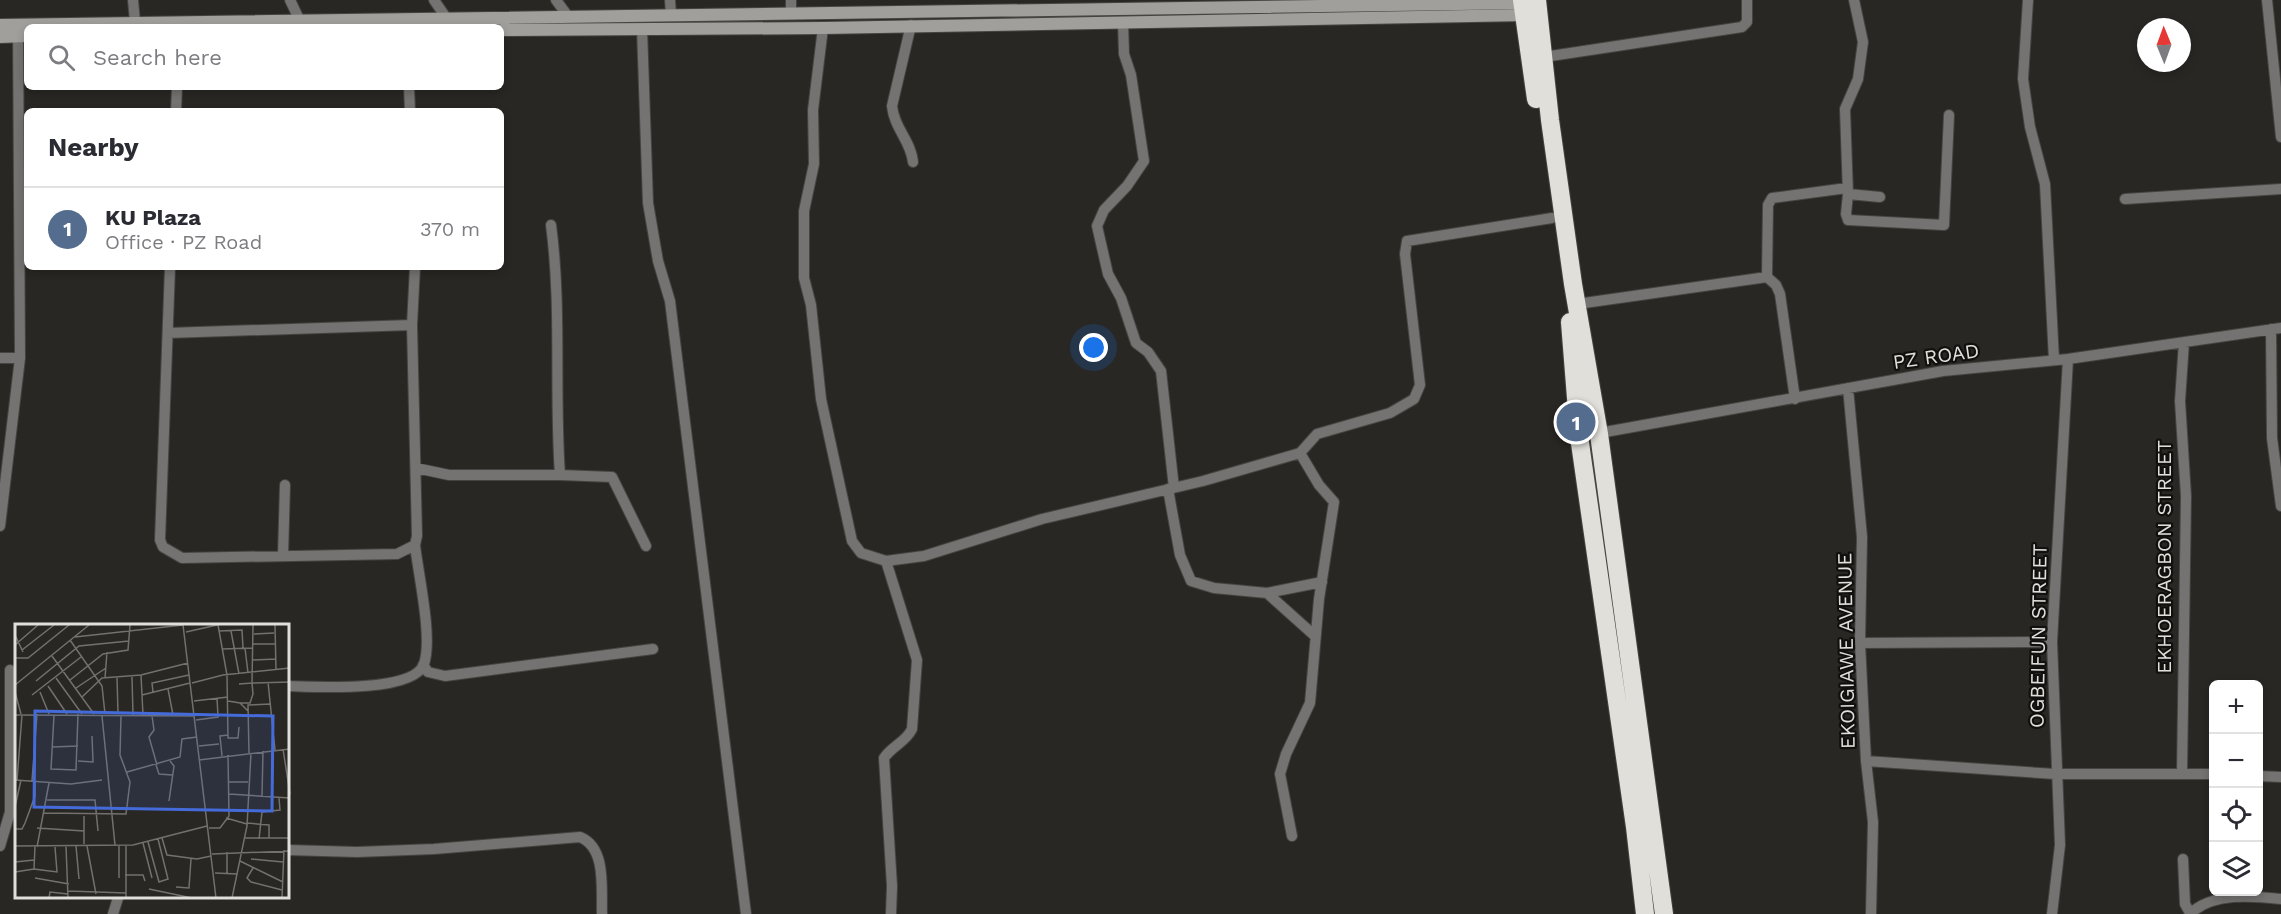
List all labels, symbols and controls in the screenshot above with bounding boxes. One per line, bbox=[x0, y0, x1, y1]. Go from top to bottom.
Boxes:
north arrow bbox=[2137, 18, 2191, 72]
search box bbox=[24, 24, 504, 90]
icon: search bbox=[45, 41, 78, 74]
text: Search here bbox=[93, 45, 222, 70]
text: Nearby bbox=[48, 132, 139, 162]
text: KU Plaza bbox=[105, 205, 201, 230]
text: 1 bbox=[63, 217, 72, 241]
text: 370 m bbox=[420, 217, 480, 241]
text: Office · PZ Road bbox=[105, 230, 262, 254]
your location bbox=[1079, 333, 1108, 362]
street label: PZ ROAD bbox=[1891, 338, 1981, 374]
pin: 1 bbox=[1556, 400, 1596, 444]
street label: EKHOERAGBON STREET bbox=[2152, 440, 2176, 674]
street label: OGBEIFUN STREET bbox=[2024, 544, 2052, 728]
street label: EKOIGIAWE AVENUE bbox=[1832, 553, 1860, 749]
inset map bbox=[15, 624, 290, 899]
map controls bbox=[2209, 680, 2263, 896]
button: + bbox=[2209, 680, 2263, 734]
button: − bbox=[2209, 734, 2263, 788]
button: locate bbox=[2209, 788, 2263, 842]
button: layers bbox=[2209, 842, 2263, 896]

